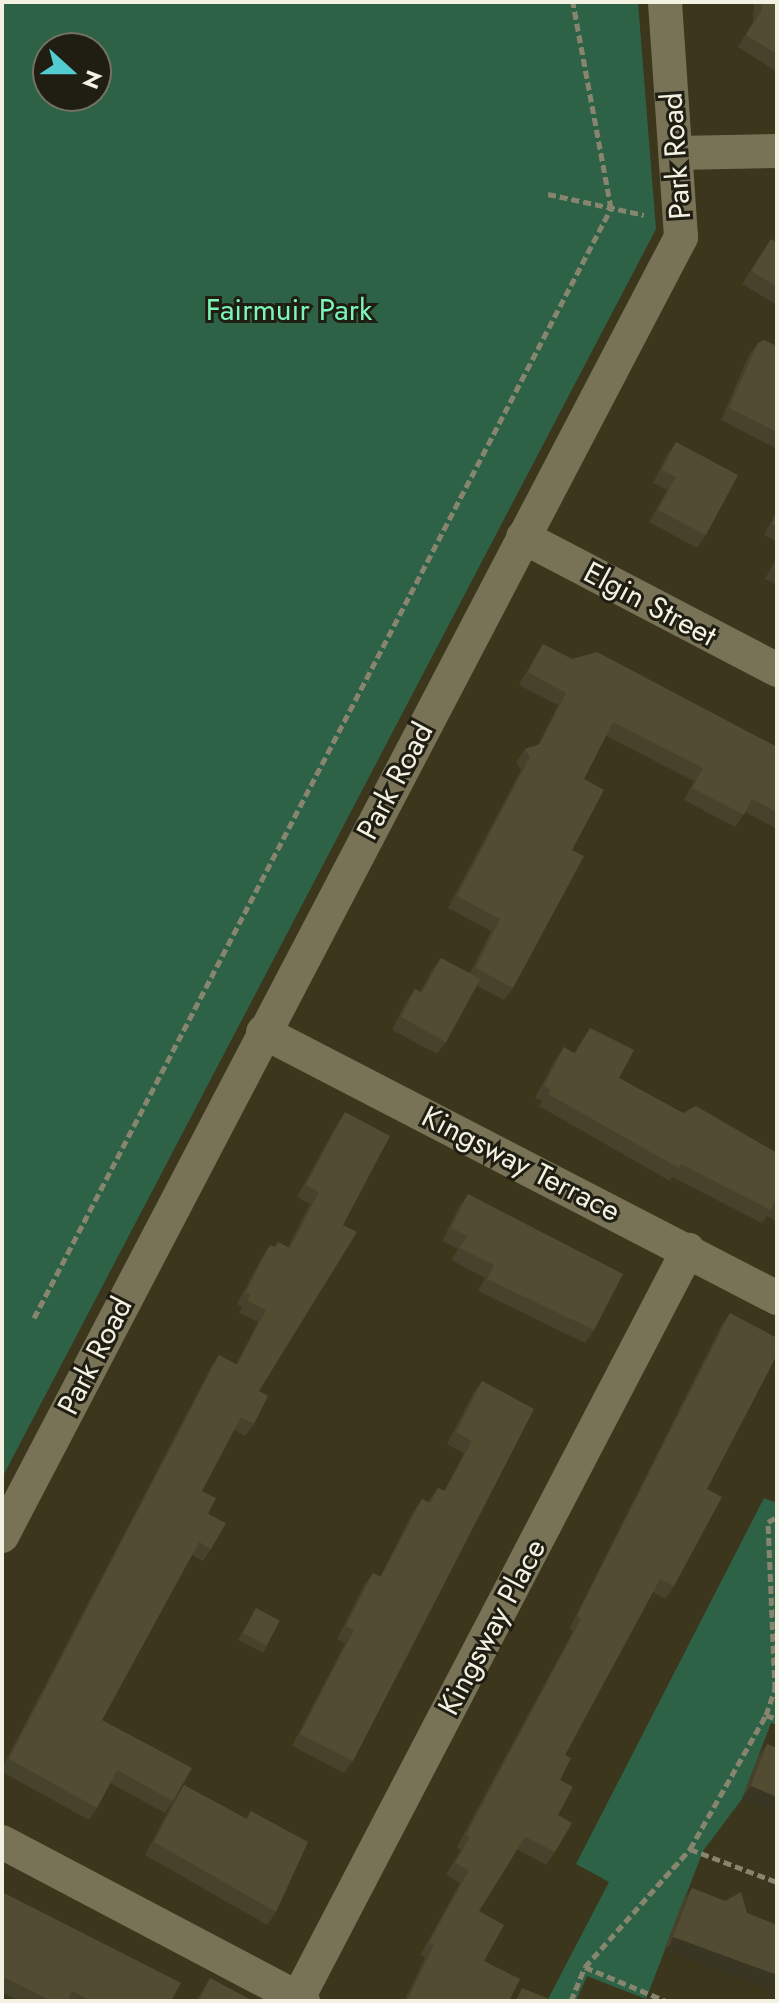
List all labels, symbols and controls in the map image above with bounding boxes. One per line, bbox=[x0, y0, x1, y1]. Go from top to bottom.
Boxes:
north arrow bbox=[32, 32, 112, 112]
text: N bbox=[74, 66, 111, 94]
street label: Park Road bbox=[654, 91, 698, 221]
park label: Fairmuir Park bbox=[206, 292, 372, 328]
street label: Elgin Street bbox=[578, 554, 722, 654]
street label: Park Road bbox=[349, 716, 441, 846]
street label: Kingsway Terrace bbox=[416, 1099, 626, 1229]
street label: Park Road bbox=[50, 1291, 140, 1421]
street label: Kingsway Place bbox=[431, 1533, 553, 1721]

